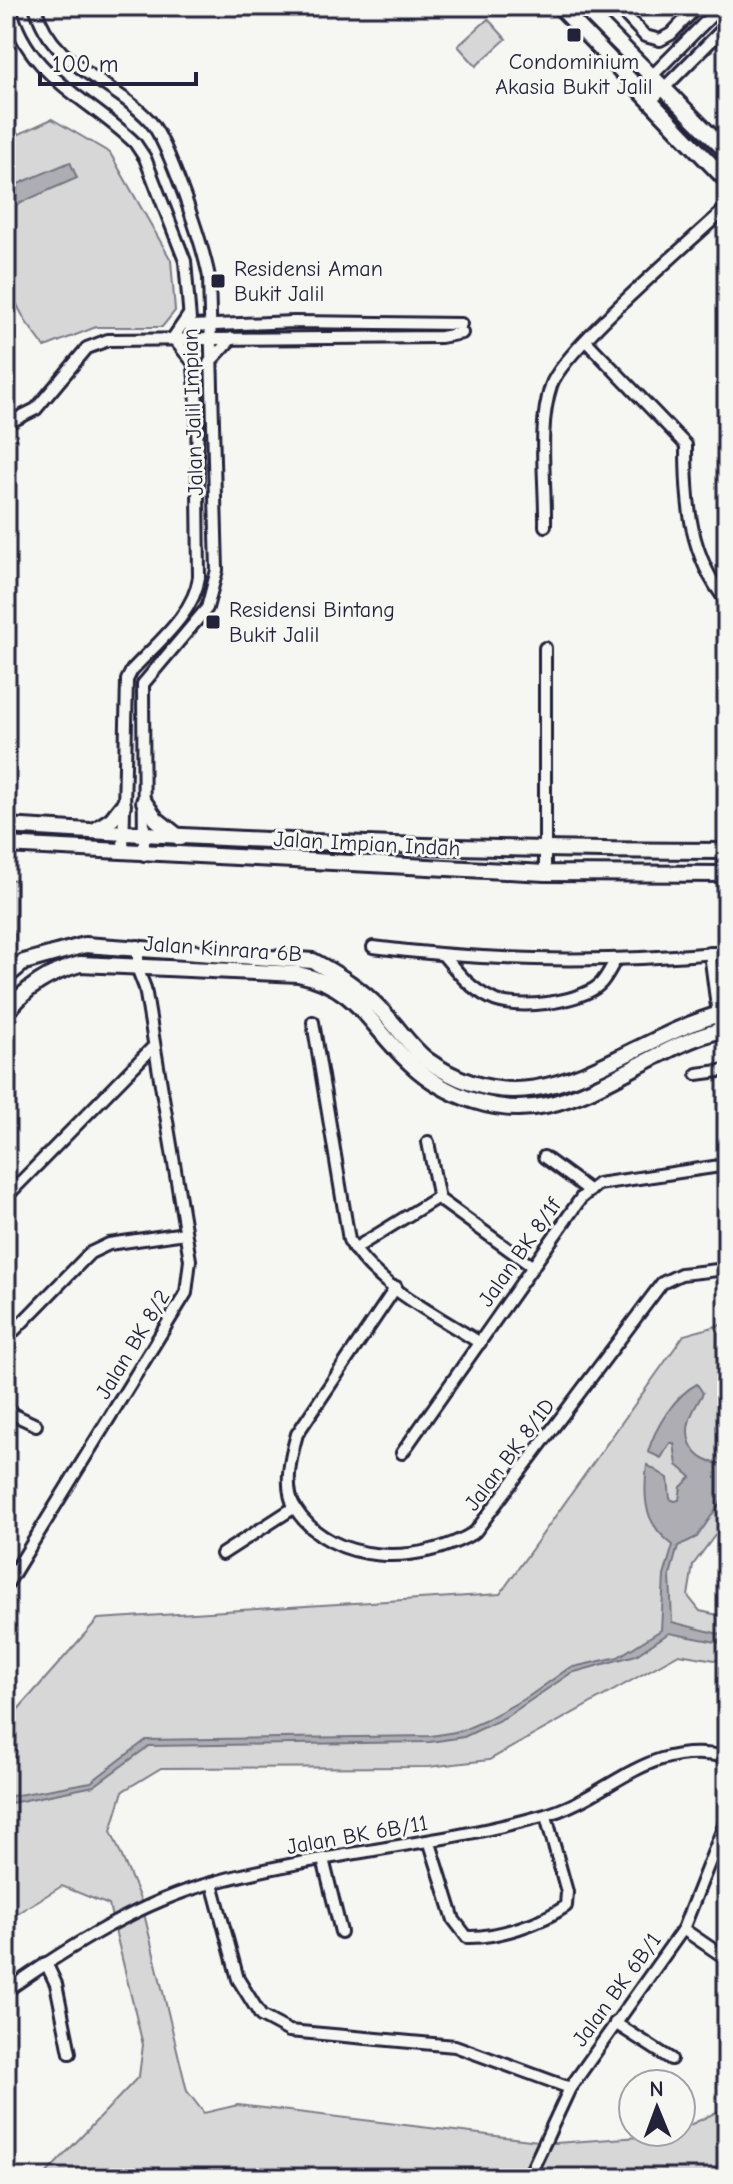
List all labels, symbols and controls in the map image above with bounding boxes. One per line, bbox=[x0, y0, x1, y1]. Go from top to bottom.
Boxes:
marker: Condominium Akasia Bukit Jalil bbox=[565, 26, 583, 44]
scale bar bbox=[40, 36, 196, 86]
place label: Condominium Akasia Bukit Jalil bbox=[495, 49, 653, 100]
text: 100 m bbox=[52, 50, 119, 78]
place label: Residensi Aman Bukit Jalil bbox=[234, 256, 383, 307]
marker: Residensi Aman Bukit Jalil bbox=[209, 272, 227, 290]
street label: Jalan Jalil Impian bbox=[177, 328, 209, 496]
place label: Residensi Bintang Bukit Jalil bbox=[229, 597, 395, 648]
marker: Residensi Bintang Bukit Jalil bbox=[204, 613, 222, 631]
street label: Jalan Impian Indah bbox=[273, 826, 461, 862]
street label: Jalan Kinrara 6B bbox=[143, 930, 303, 968]
street label: Jalan BK 8/1f bbox=[473, 1192, 568, 1312]
street label: Jalan BK 8/2 bbox=[90, 1285, 176, 1404]
street label: Jalan BK 8/1D bbox=[459, 1393, 560, 1516]
street label: Jalan BK 6B/11 bbox=[285, 1810, 430, 1860]
street label: Jalan BK 6B/1 bbox=[567, 1928, 667, 2052]
north arrow bbox=[617, 2068, 697, 2148]
text: N bbox=[649, 2076, 664, 2102]

